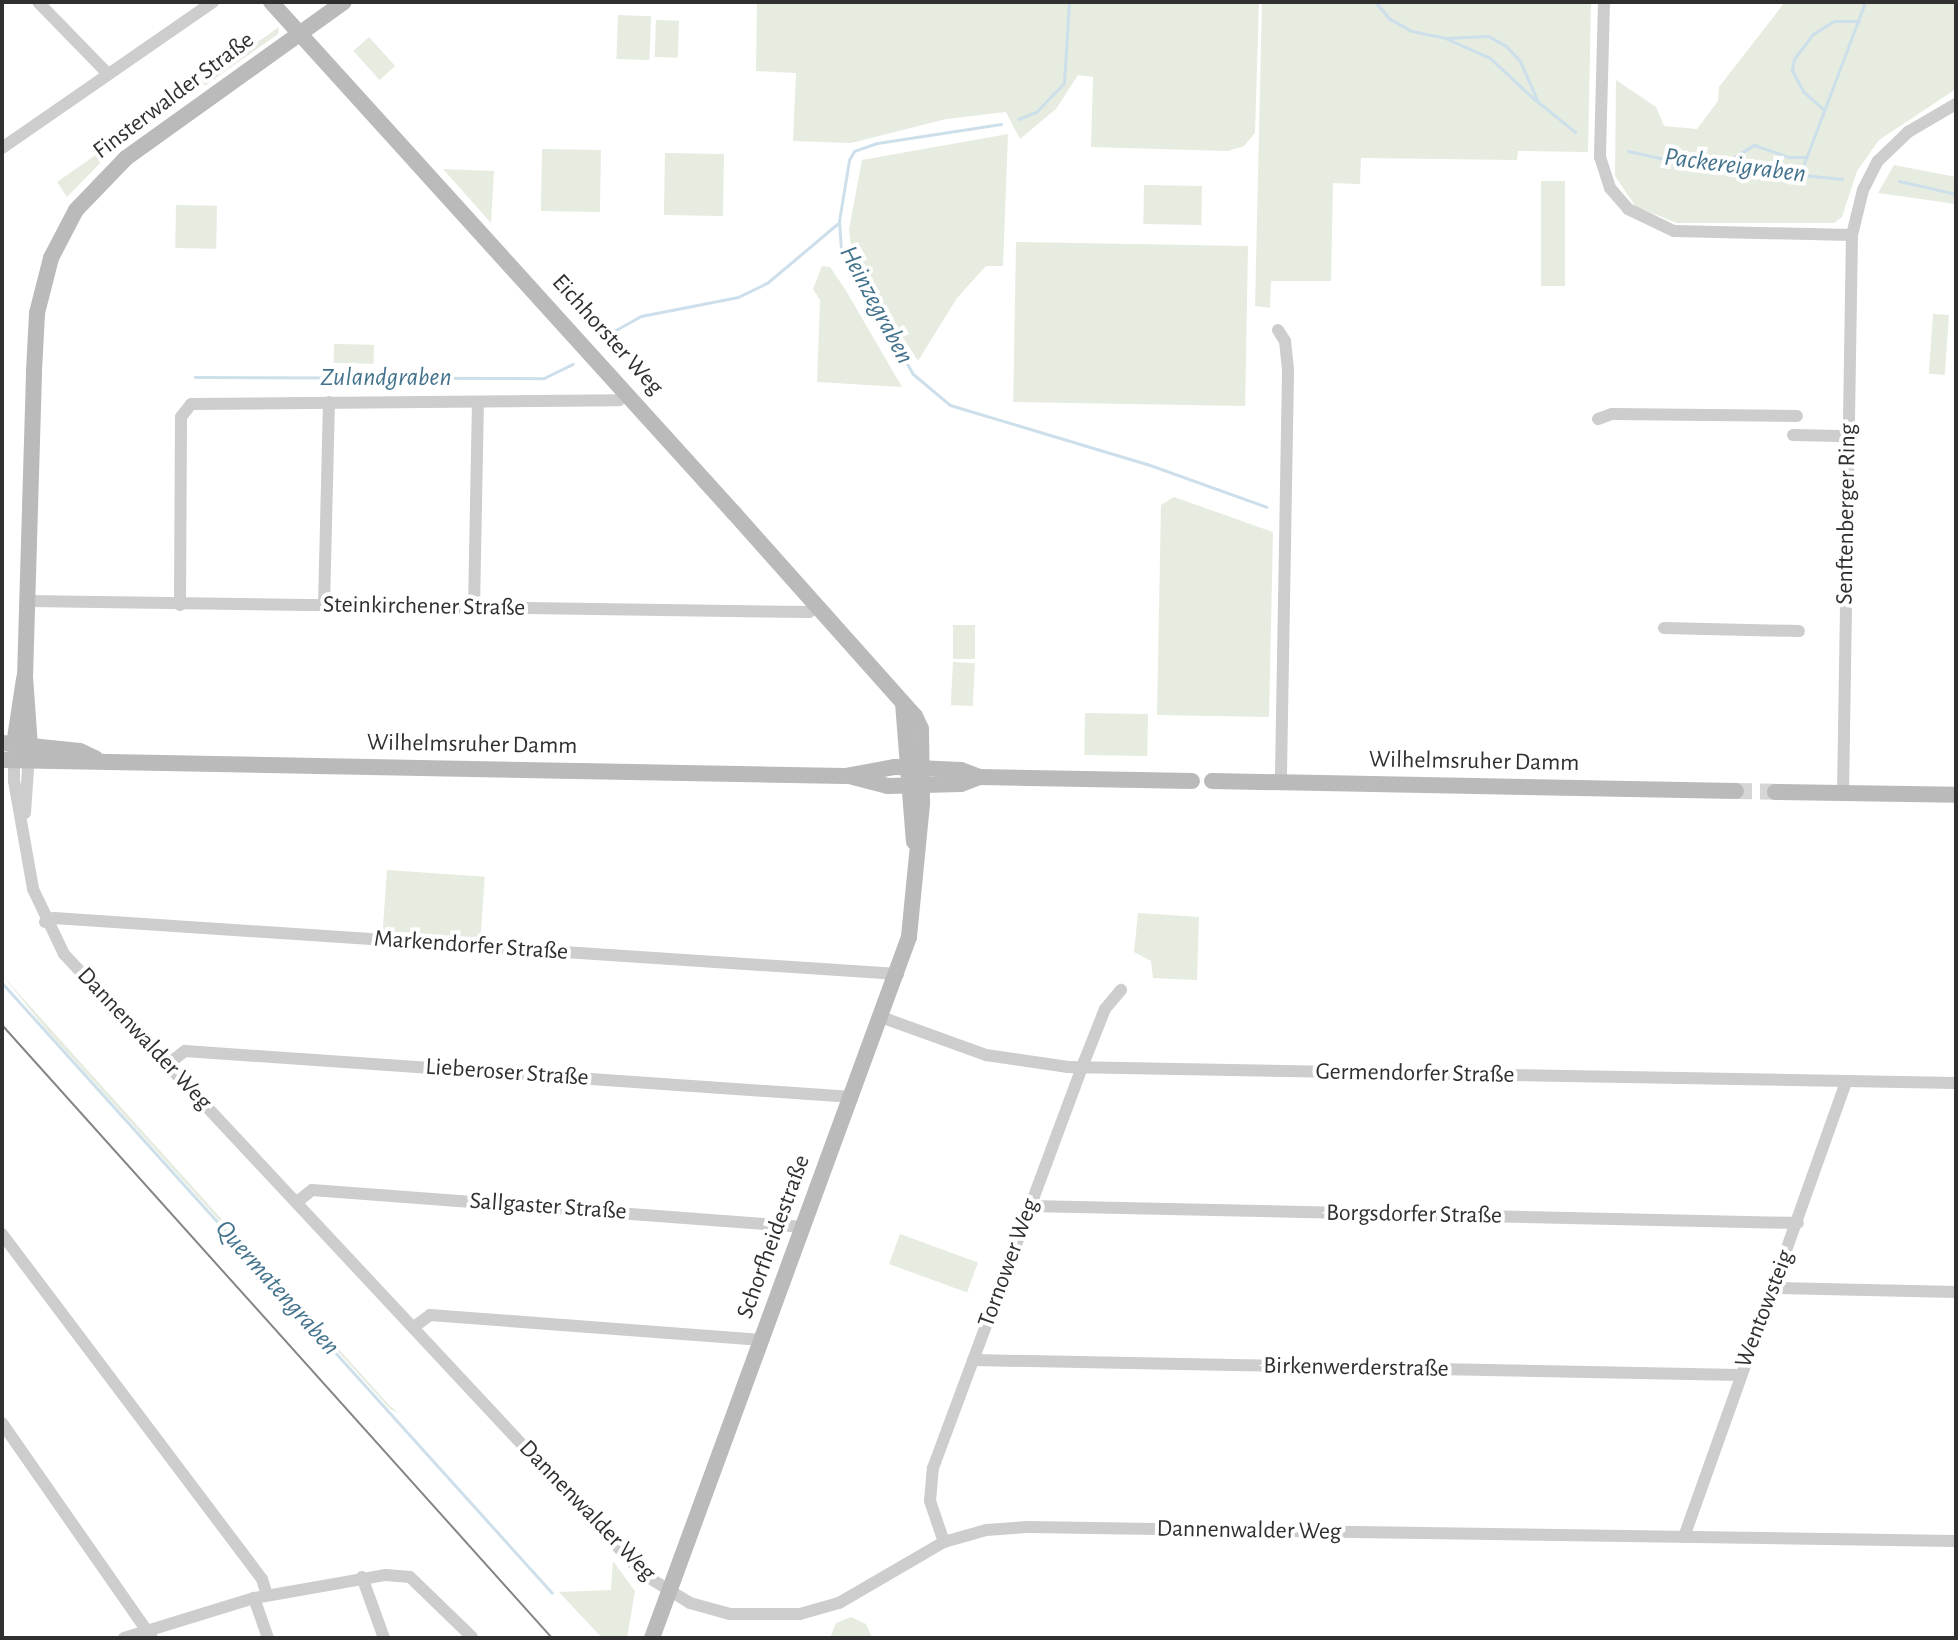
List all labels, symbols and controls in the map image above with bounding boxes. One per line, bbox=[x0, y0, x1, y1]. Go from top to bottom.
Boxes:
street label: Finsterwalder Straße bbox=[88, 26, 260, 166]
water label: Packereigraben bbox=[1662, 142, 1808, 190]
water label: Heinzegraben bbox=[832, 241, 920, 369]
street label: Eichhorster Weg bbox=[545, 269, 669, 401]
water label: Zulandgraben bbox=[320, 362, 452, 394]
street label: Senftenberger Ring bbox=[1831, 423, 1863, 605]
street label: Steinkirchener Straße bbox=[323, 591, 525, 623]
street label: Wilhelmsruher Damm bbox=[367, 729, 577, 761]
street label: Wilhelmsruher Damm bbox=[1369, 746, 1579, 778]
street label: Markendorfer Straße bbox=[373, 925, 569, 967]
street label: Dannenwalder Weg bbox=[70, 962, 218, 1116]
street label: Lieberoser Straße bbox=[425, 1053, 589, 1093]
street label: Germendorfer Straße bbox=[1315, 1058, 1515, 1090]
street label: Schorfheidestraße bbox=[731, 1151, 817, 1323]
street label: Sallgaster Straße bbox=[469, 1187, 627, 1227]
street label: Tornower Weg bbox=[972, 1195, 1046, 1331]
street label: Borgsdorfer Straße bbox=[1326, 1199, 1502, 1231]
water label: Quermatengraben bbox=[208, 1214, 346, 1362]
street label: Wentowsteig bbox=[1729, 1246, 1801, 1372]
street label: Birkenwerderstraße bbox=[1263, 1352, 1449, 1384]
street label: Dannenwalder Weg bbox=[512, 1435, 662, 1587]
street label: Dannenwalder Weg bbox=[1156, 1515, 1342, 1547]

